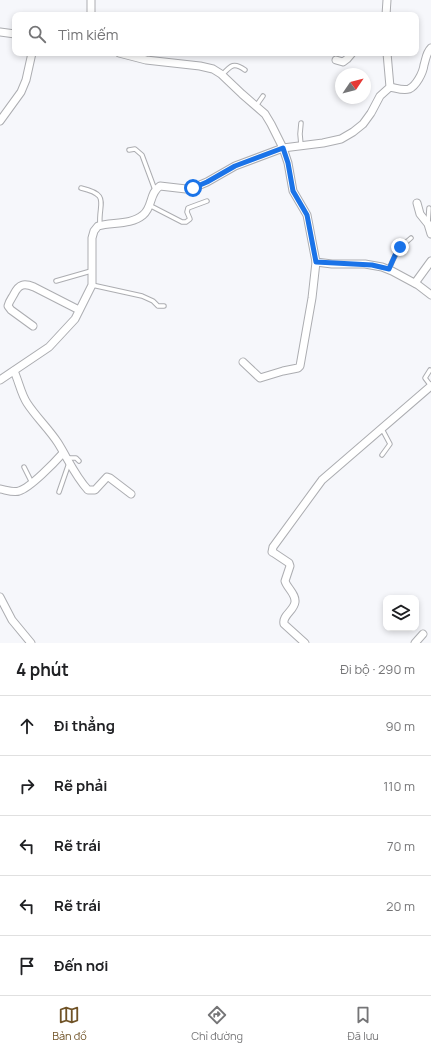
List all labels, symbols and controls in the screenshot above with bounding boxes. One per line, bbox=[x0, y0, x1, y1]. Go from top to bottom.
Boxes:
search box bbox=[12, 12, 419, 56]
icon: search bbox=[26, 23, 48, 45]
text: Tìm kiếm bbox=[58, 24, 118, 45]
north arrow bbox=[335, 68, 371, 104]
route start bbox=[184, 179, 202, 197]
route end bbox=[391, 238, 409, 256]
map controls bbox=[383, 595, 419, 631]
button: layers bbox=[383, 595, 419, 631]
text: 4 phút bbox=[16, 658, 69, 681]
text: Đi bộ · 290 m bbox=[340, 660, 415, 678]
icon: ahead bbox=[16, 715, 38, 737]
text: Đi thẳng bbox=[54, 715, 115, 736]
text: 90 m bbox=[385, 717, 415, 735]
icon: right bbox=[16, 775, 38, 797]
text: Rẽ phải bbox=[54, 775, 107, 796]
text: 110 m bbox=[383, 777, 415, 795]
icon: left bbox=[16, 835, 38, 857]
text: Rẽ trái bbox=[54, 835, 101, 856]
text: 70 m bbox=[387, 837, 415, 855]
icon: left bbox=[16, 895, 38, 917]
text: Rẽ trái bbox=[54, 895, 101, 916]
text: 20 m bbox=[386, 897, 415, 915]
icon: arrive bbox=[16, 955, 38, 977]
text: Đến nơi bbox=[54, 955, 108, 976]
tab: Bản đồ bbox=[52, 1004, 87, 1043]
tab: Chỉ đường bbox=[191, 1004, 243, 1043]
tab: Đã lưu bbox=[348, 1004, 379, 1043]

